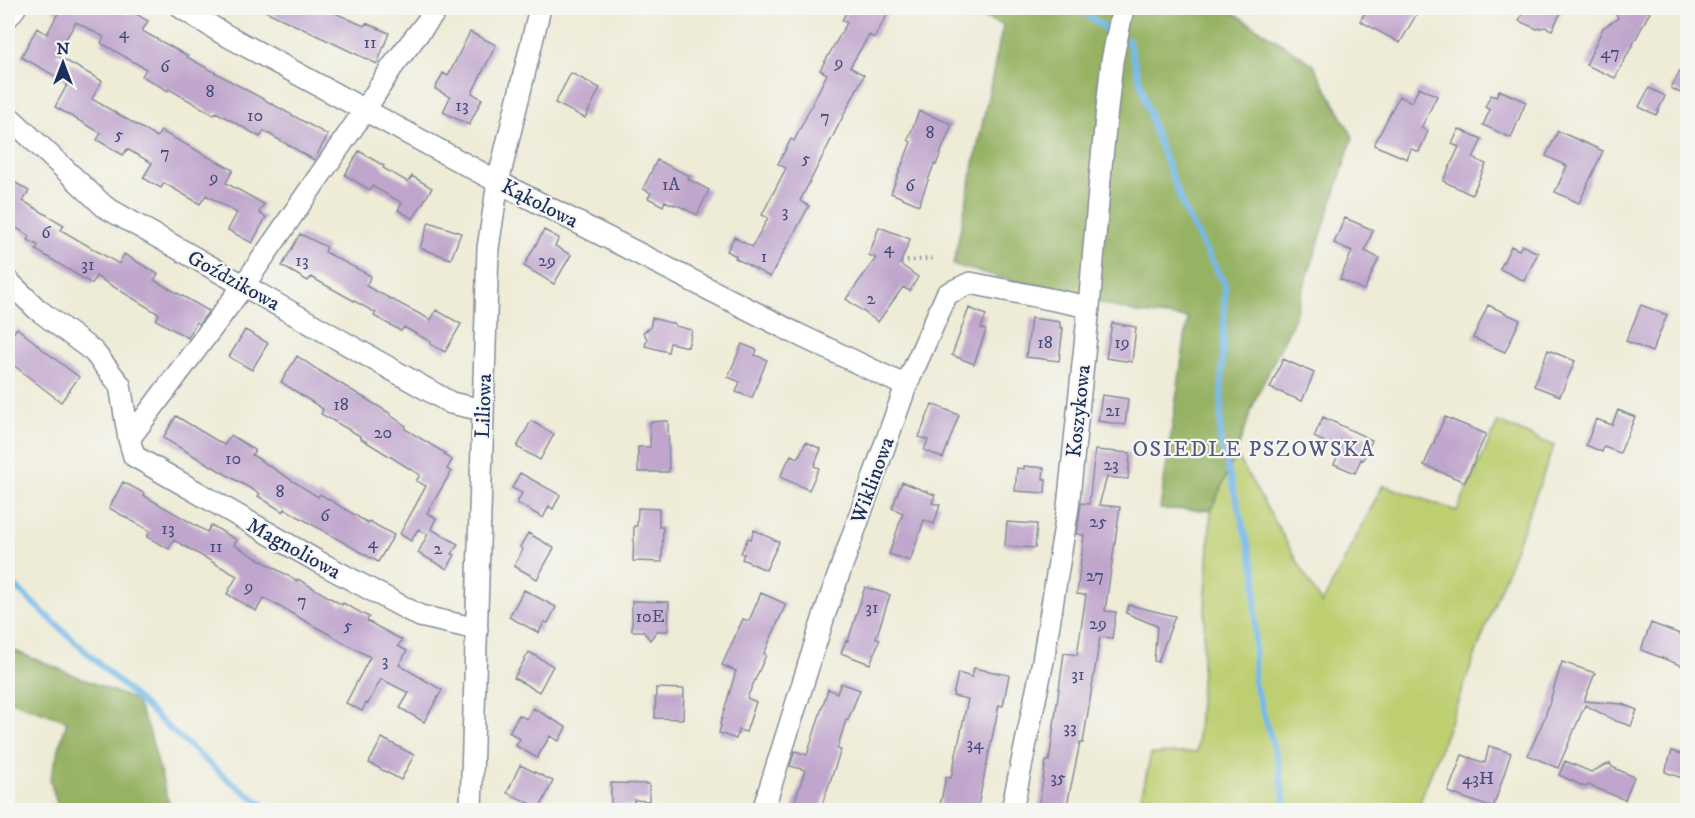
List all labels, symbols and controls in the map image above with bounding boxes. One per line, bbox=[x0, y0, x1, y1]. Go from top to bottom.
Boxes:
house number: 4 bbox=[119, 22, 130, 44]
house number: 11 bbox=[363, 32, 377, 54]
north arrow bbox=[33, 33, 93, 93]
text: N bbox=[56, 39, 70, 59]
house number: 47 bbox=[1600, 42, 1620, 64]
house number: 9 bbox=[834, 52, 843, 74]
house number: 6 bbox=[160, 56, 170, 78]
house number: 8 bbox=[205, 81, 215, 103]
house number: 13 bbox=[455, 95, 469, 117]
house number: 10 bbox=[247, 105, 263, 127]
house number: 7 bbox=[820, 106, 830, 128]
house number: 8 bbox=[925, 122, 935, 144]
house number: 5 bbox=[115, 124, 124, 146]
house number: 7 bbox=[160, 142, 170, 164]
house number: 5 bbox=[802, 148, 811, 170]
house number: 9 bbox=[209, 167, 218, 189]
street label: Kąkolowa bbox=[497, 174, 582, 234]
house number: 1A bbox=[662, 174, 681, 196]
house number: 6 bbox=[905, 175, 915, 197]
house number: 3 bbox=[782, 201, 788, 223]
house number: 6 bbox=[41, 222, 51, 244]
house number: 4 bbox=[884, 237, 895, 259]
street label: Goździkowa bbox=[183, 245, 284, 317]
house number: 1 bbox=[761, 246, 767, 268]
house number: 13 bbox=[295, 250, 309, 272]
house number: 29 bbox=[538, 250, 556, 272]
house number: 31 bbox=[81, 254, 95, 276]
house number: 2 bbox=[867, 288, 876, 310]
house number: 18 bbox=[1037, 332, 1053, 354]
house number: 19 bbox=[1114, 332, 1130, 354]
street label: Koszykowa bbox=[1061, 363, 1097, 459]
street label: Liliowa bbox=[470, 373, 498, 439]
house number: 18 bbox=[333, 394, 349, 416]
house number: 21 bbox=[1105, 400, 1121, 422]
house number: 20 bbox=[374, 422, 392, 444]
street label: Wiklinowa bbox=[845, 433, 901, 528]
district label: OSIEDLE PSZOWSKA bbox=[1133, 436, 1375, 463]
house number: 10 bbox=[225, 448, 241, 470]
house number: 23 bbox=[1103, 454, 1119, 476]
house number: 8 bbox=[275, 481, 285, 503]
house number: 6 bbox=[320, 505, 330, 527]
house number: 25 bbox=[1089, 511, 1107, 533]
street label: Magnoliowa bbox=[242, 512, 345, 585]
house number: 13 bbox=[161, 518, 175, 540]
house number: 4 bbox=[368, 532, 379, 554]
house number: 11 bbox=[209, 536, 223, 558]
house number: 2 bbox=[434, 538, 443, 560]
house number: 27 bbox=[1086, 565, 1104, 587]
house number: 9 bbox=[244, 576, 253, 598]
house number: 7 bbox=[297, 590, 307, 612]
house number: 31 bbox=[865, 597, 879, 619]
house number: 10E bbox=[636, 606, 665, 628]
house number: 29 bbox=[1089, 613, 1107, 635]
house number: 5 bbox=[344, 615, 353, 637]
house number: 3 bbox=[382, 650, 388, 672]
house number: 31 bbox=[1071, 664, 1085, 686]
house number: 33 bbox=[1063, 717, 1077, 739]
house number: 34 bbox=[966, 733, 984, 755]
house number: 35 bbox=[1050, 767, 1066, 789]
house number: 43H bbox=[1462, 768, 1494, 790]

